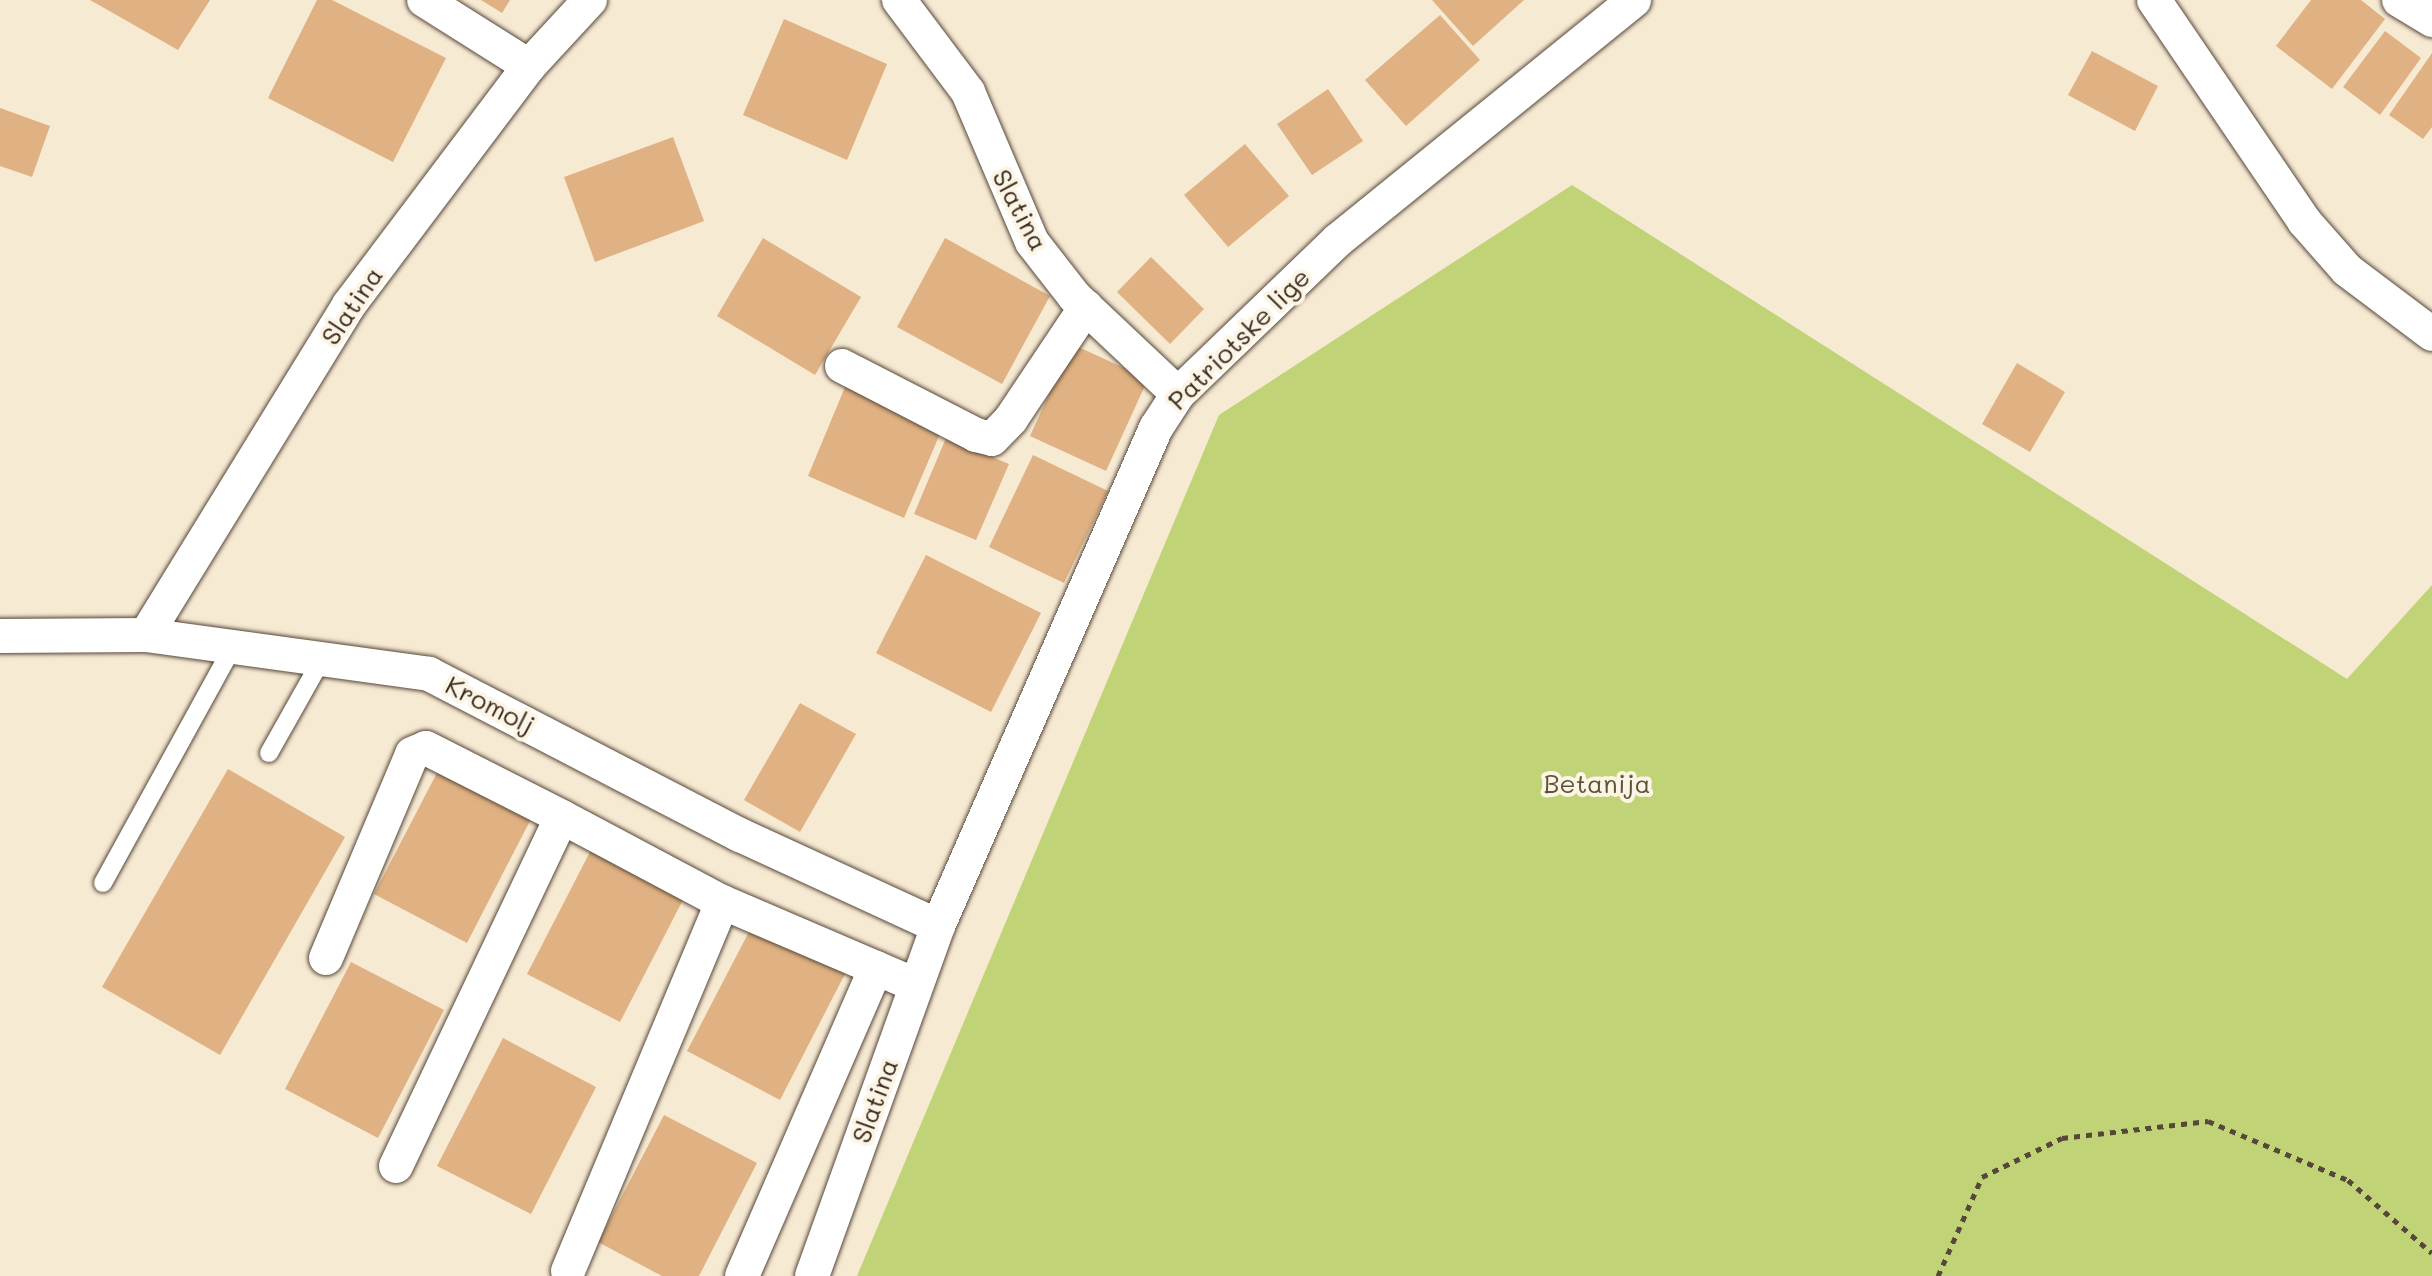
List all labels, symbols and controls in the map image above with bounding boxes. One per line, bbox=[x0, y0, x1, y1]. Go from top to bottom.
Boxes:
street label: Slatina bbox=[986, 164, 1054, 256]
street label: Slatina bbox=[315, 261, 389, 351]
street label: Patriotske lige bbox=[1162, 262, 1316, 416]
street label: Kromolj bbox=[440, 669, 540, 741]
park label: Betanija bbox=[1543, 768, 1651, 800]
street label: Slatina bbox=[845, 1055, 905, 1147]

